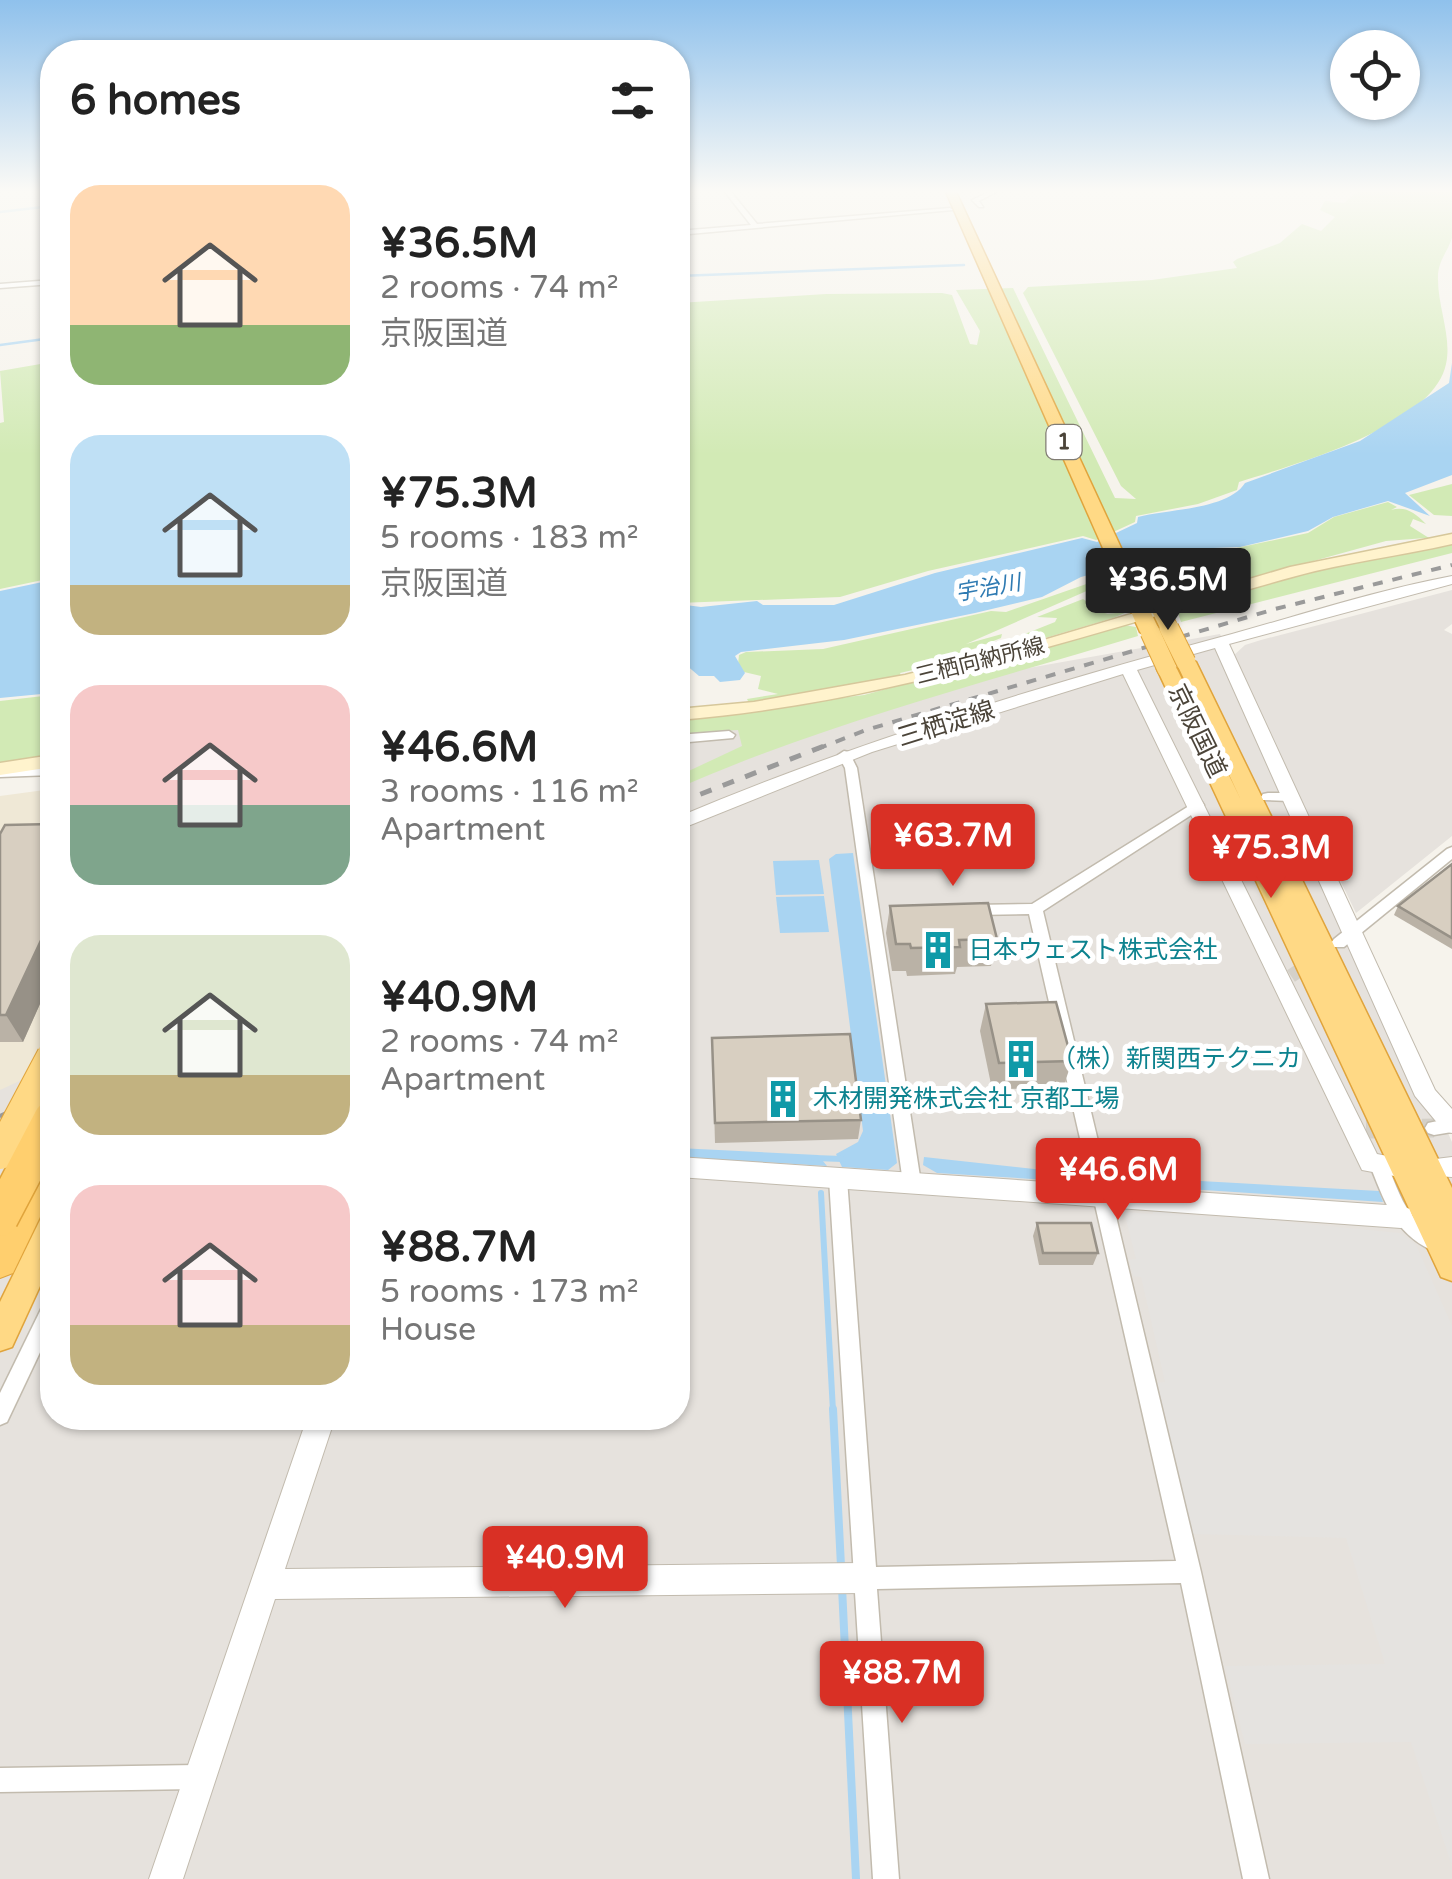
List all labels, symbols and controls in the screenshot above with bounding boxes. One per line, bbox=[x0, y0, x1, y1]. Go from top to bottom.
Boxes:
map controls bbox=[1330, 30, 1420, 120]
button: locate bbox=[1330, 30, 1420, 120]
icon: filters bbox=[605, 73, 660, 128]
text: 6 homes bbox=[70, 75, 241, 126]
text: ¥36.5M bbox=[380, 218, 538, 269]
icon: home bbox=[150, 225, 270, 345]
text: 2 rooms · 74 m² bbox=[380, 269, 619, 307]
text: 京阪国道 bbox=[380, 315, 508, 353]
road number: 1 bbox=[1046, 425, 1082, 459]
text: ¥75.3M bbox=[380, 468, 538, 519]
icon: home bbox=[150, 475, 270, 595]
text: 5 rooms · 183 m² bbox=[380, 519, 639, 557]
pin: ¥36.5M bbox=[1087, 548, 1249, 633]
text: ¥36.5M bbox=[1108, 561, 1228, 599]
text: 京阪国道 bbox=[380, 565, 508, 603]
water label: 宇治川 bbox=[953, 569, 1025, 607]
street label: 三栖向納所線 bbox=[913, 632, 1047, 690]
street label: 京阪国道 bbox=[1162, 679, 1232, 783]
street label: 三栖淀線 bbox=[894, 695, 998, 753]
text: ¥46.6M bbox=[380, 722, 538, 773]
icon: home bbox=[150, 725, 270, 845]
text: 3 rooms · 116 m² bbox=[380, 773, 639, 811]
pin: ¥63.7M bbox=[872, 804, 1034, 889]
text: Apartment bbox=[380, 811, 545, 849]
pin: ¥75.3M bbox=[1190, 816, 1352, 901]
text: ¥63.7M bbox=[893, 817, 1013, 855]
text: ¥75.3M bbox=[1211, 829, 1331, 867]
building icon: 日本ウェスト株式会社 bbox=[917, 929, 959, 971]
place label: 日本ウェスト株式会社 bbox=[968, 935, 1218, 965]
text: ¥40.9M bbox=[380, 972, 538, 1023]
icon: home bbox=[150, 975, 270, 1095]
text: 2 rooms · 74 m² bbox=[380, 1023, 619, 1061]
building icon: （株）新関西テクニカ bbox=[1000, 1038, 1042, 1080]
place label: （株）新関西テクニカ bbox=[1051, 1044, 1301, 1074]
text: Apartment bbox=[380, 1061, 545, 1099]
building icon: 木材開発株式会社 京都工場 bbox=[762, 1078, 804, 1120]
place label: 木材開発株式会社 京都工場 bbox=[813, 1084, 1120, 1114]
pin: ¥46.6M bbox=[1037, 1138, 1199, 1223]
text: ¥46.6M bbox=[1058, 1151, 1178, 1189]
text: ¥88.7M bbox=[380, 1222, 538, 1273]
icon: home bbox=[150, 1225, 270, 1345]
text: 5 rooms · 173 m² bbox=[380, 1273, 639, 1311]
text: House bbox=[380, 1311, 476, 1349]
pin: ¥40.9M bbox=[484, 1526, 646, 1611]
text: ¥40.9M bbox=[505, 1539, 625, 1577]
pin: ¥88.7M bbox=[821, 1641, 983, 1726]
text: ¥88.7M bbox=[842, 1654, 962, 1692]

